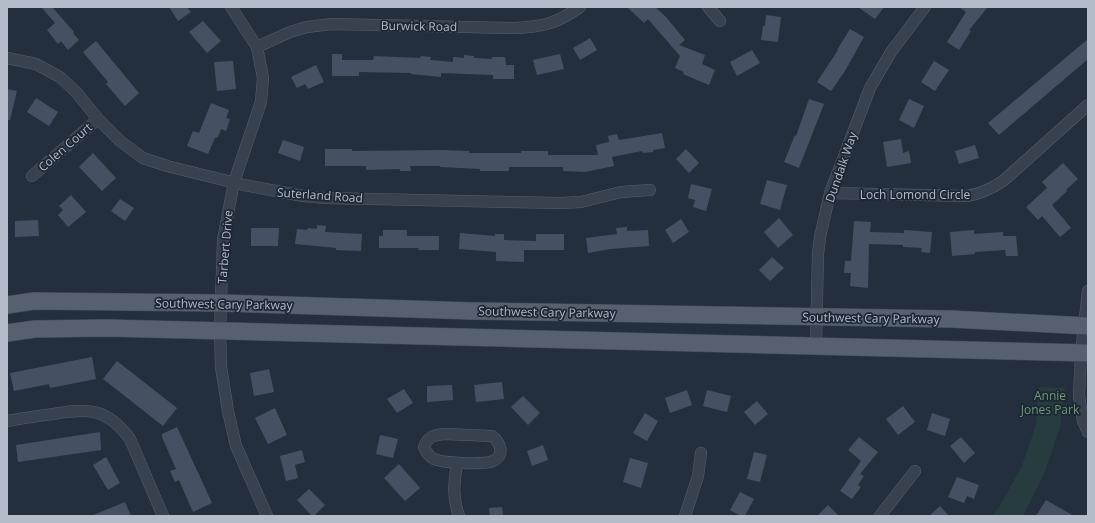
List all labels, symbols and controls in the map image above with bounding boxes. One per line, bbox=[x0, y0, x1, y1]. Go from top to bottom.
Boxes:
street label: Burwick Road bbox=[381, 17, 457, 35]
street label: Colen Court bbox=[34, 119, 96, 175]
street label: Dundalk Way bbox=[821, 128, 861, 205]
street label: Suterland Road bbox=[277, 184, 363, 206]
street label: Loch Lomond Circle bbox=[860, 186, 970, 203]
street label: Tarbert Drive bbox=[213, 209, 237, 285]
street label: Southwest Cary Parkway bbox=[155, 294, 294, 314]
street label: Southwest Cary Parkway bbox=[478, 302, 617, 322]
street label: Southwest Cary Parkway bbox=[802, 308, 941, 328]
park label: Annie Jones Park bbox=[1020, 387, 1080, 418]

